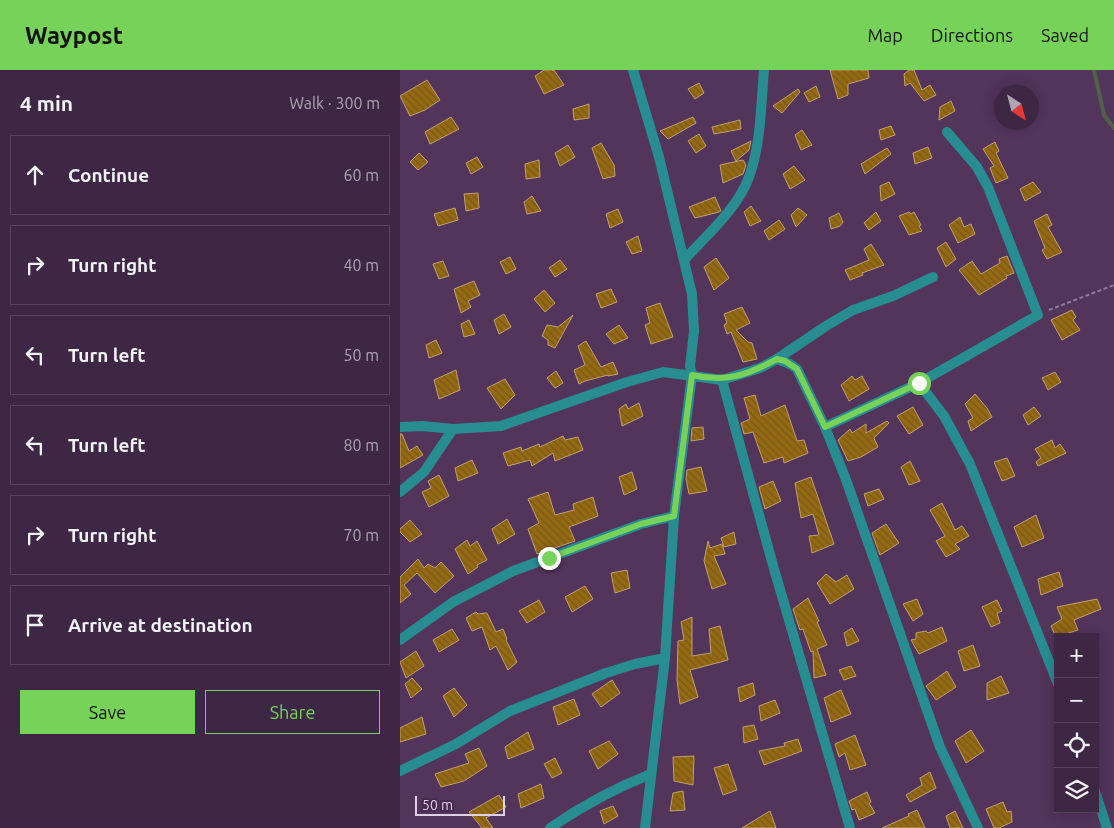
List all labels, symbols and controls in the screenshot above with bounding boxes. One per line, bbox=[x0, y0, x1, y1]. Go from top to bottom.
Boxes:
text: Waypost bbox=[25, 22, 123, 49]
text: Map bbox=[867, 25, 903, 45]
text: Directions bbox=[931, 25, 1013, 45]
text: Saved bbox=[1041, 25, 1089, 45]
north arrow bbox=[994, 85, 1039, 130]
text: 4 min bbox=[20, 91, 73, 115]
text: Walk · 300 m bbox=[289, 94, 380, 112]
icon: ahead bbox=[21, 161, 49, 189]
text: Continue bbox=[68, 164, 149, 186]
text: 60 m bbox=[343, 166, 379, 184]
icon: right bbox=[21, 251, 49, 279]
text: Turn right bbox=[68, 254, 156, 276]
text: 40 m bbox=[343, 256, 379, 274]
icon: left bbox=[21, 341, 49, 369]
text: Turn left bbox=[68, 344, 146, 366]
text: 50 m bbox=[343, 346, 379, 364]
route start bbox=[908, 372, 931, 395]
icon: left bbox=[21, 431, 49, 459]
text: Turn left bbox=[68, 434, 146, 456]
text: 80 m bbox=[343, 436, 379, 454]
icon: right bbox=[21, 521, 49, 549]
text: Turn right bbox=[68, 524, 156, 546]
text: 70 m bbox=[343, 526, 379, 544]
route end bbox=[538, 547, 561, 570]
icon: arrive bbox=[21, 611, 49, 639]
text: Arrive at destination bbox=[68, 614, 253, 636]
map controls bbox=[1054, 633, 1099, 813]
button: + bbox=[1054, 633, 1099, 678]
button: − bbox=[1054, 678, 1099, 723]
button: Save bbox=[20, 690, 195, 734]
button: Share bbox=[205, 690, 380, 734]
button: locate bbox=[1054, 723, 1099, 768]
button: layers bbox=[1054, 768, 1099, 813]
scale bar bbox=[415, 793, 505, 816]
text: 50 m bbox=[422, 797, 453, 813]

